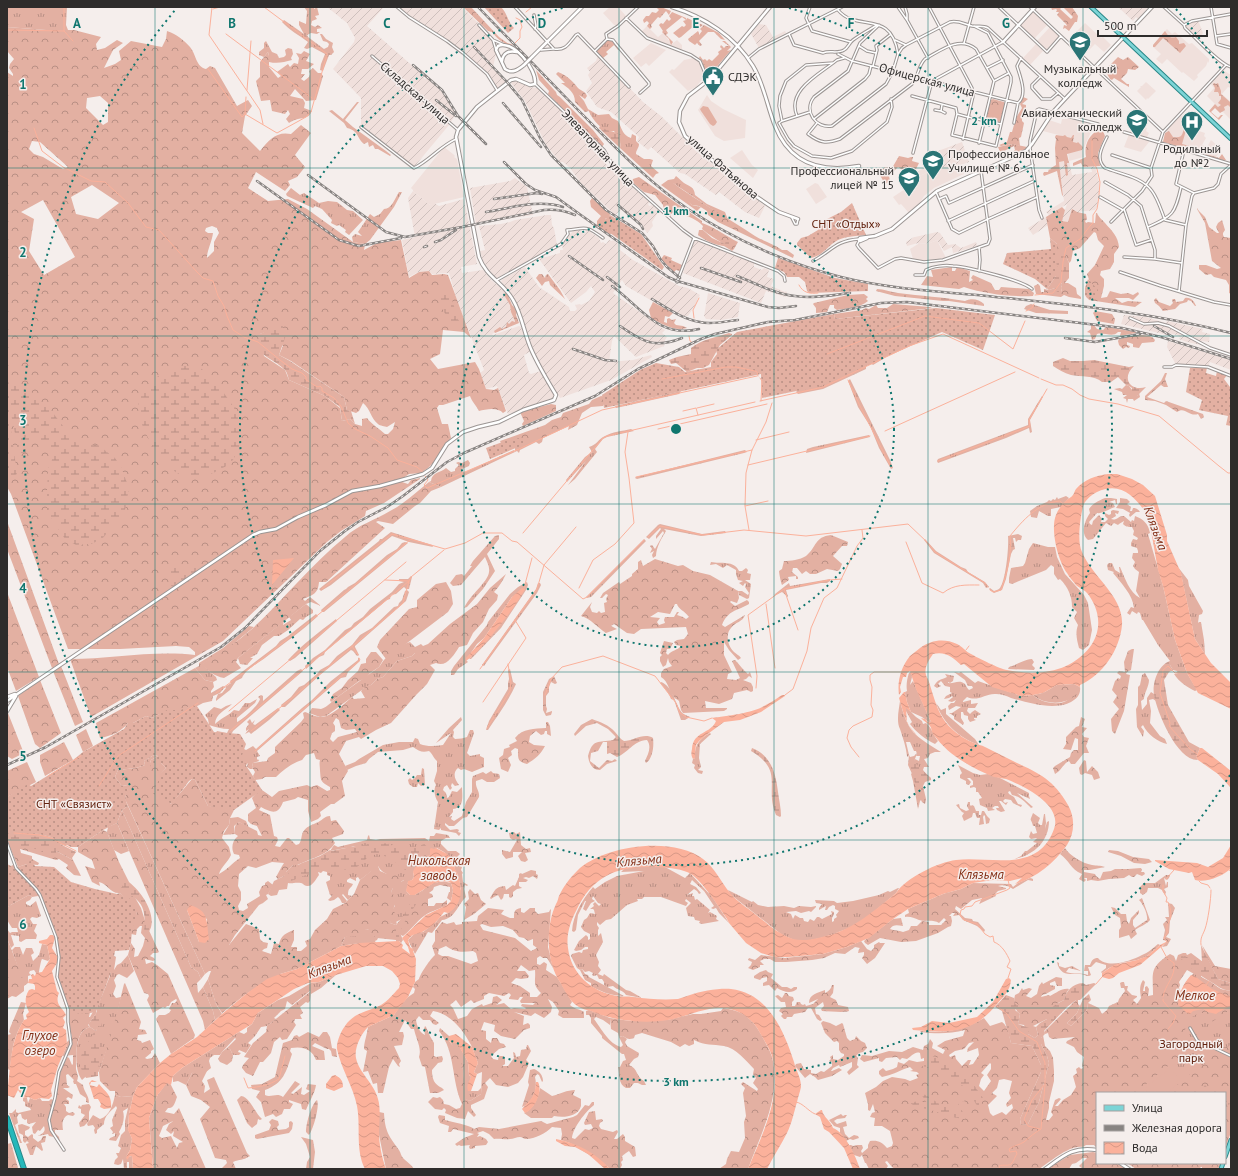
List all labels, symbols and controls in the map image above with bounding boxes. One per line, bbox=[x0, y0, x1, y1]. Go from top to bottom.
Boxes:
scale bar bbox=[1098, 12, 1207, 38]
text: A bbox=[73, 15, 81, 32]
text: B bbox=[228, 15, 236, 32]
text: C bbox=[383, 15, 391, 32]
text: D bbox=[538, 15, 546, 32]
text: E bbox=[693, 15, 700, 32]
text: F bbox=[848, 15, 855, 32]
text: G bbox=[1002, 15, 1010, 32]
text: 500 m bbox=[1104, 18, 1137, 33]
school or university icon: Музыкальный колледж bbox=[1067, 29, 1093, 62]
street label: Складская улица bbox=[377, 58, 453, 127]
street label: Офицерская улица bbox=[878, 60, 977, 100]
place label: Музыкальный колледж bbox=[1044, 61, 1116, 90]
public building icon: СДЭК bbox=[700, 64, 726, 97]
place label: СДЭК bbox=[728, 69, 757, 84]
text: 1 bbox=[19, 76, 27, 93]
place label: Авиамеханический колледж bbox=[1022, 105, 1122, 134]
street label: Элеваторная улица bbox=[559, 106, 638, 189]
school or university icon: Авиамеханический колледж bbox=[1124, 107, 1150, 140]
hospital icon: Родильный до №2 bbox=[1179, 109, 1205, 142]
text: 2 km bbox=[971, 113, 997, 128]
street label: улица Фатьянова bbox=[684, 131, 762, 202]
place label: Родильный до №2 bbox=[1163, 141, 1221, 170]
place label: Профессиональное Училище № 6 bbox=[948, 146, 1050, 175]
school or university icon: Профессиональное Училище № 6 bbox=[920, 148, 946, 181]
place label: Профессиональный лицей № 15 bbox=[791, 163, 894, 192]
school or university icon: Профессиональный лицей № 15 bbox=[896, 165, 922, 198]
text: 1 km bbox=[663, 203, 689, 218]
park label: СНТ «Отдых» bbox=[811, 216, 881, 231]
text: 2 bbox=[19, 244, 27, 261]
text: 3 bbox=[19, 412, 27, 429]
centre of rings bbox=[669, 422, 683, 436]
water label: Клязьма bbox=[1140, 504, 1172, 553]
text: 4 bbox=[19, 580, 27, 597]
text: 5 bbox=[19, 748, 27, 765]
park label: СНТ «Связист» bbox=[36, 796, 112, 811]
water label: Клязьма bbox=[616, 850, 663, 871]
water label: Никольская заводь bbox=[408, 852, 470, 884]
water label: Клязьма bbox=[958, 866, 1004, 883]
text: 6 bbox=[19, 916, 27, 933]
water label: Клязьма bbox=[305, 950, 354, 983]
water label: Мелкое bbox=[1175, 987, 1215, 1004]
water label: Глухое озеро bbox=[22, 1027, 58, 1059]
park label: Загородный парк bbox=[1159, 1036, 1223, 1065]
text: 3 km bbox=[663, 1074, 689, 1089]
text: 7 bbox=[19, 1084, 27, 1101]
legend bbox=[1096, 1092, 1226, 1164]
text: Улица bbox=[1132, 1100, 1163, 1115]
text: Железная дорога bbox=[1131, 1120, 1222, 1135]
text: Вода bbox=[1132, 1140, 1158, 1155]

